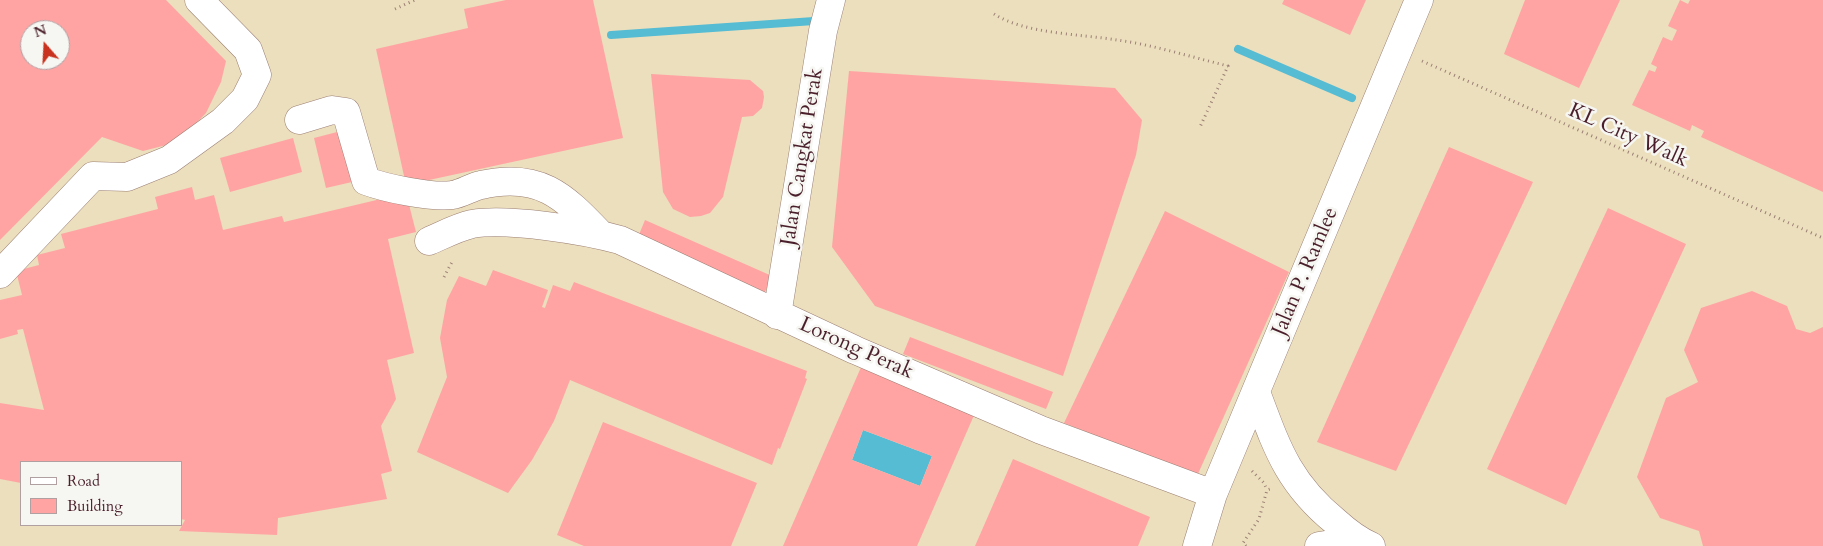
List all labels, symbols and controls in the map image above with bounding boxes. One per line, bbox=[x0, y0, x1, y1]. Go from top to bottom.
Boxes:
north arrow bbox=[20, 20, 70, 70]
text: N bbox=[31, 20, 49, 42]
street label: Jalan Cangkat Perak bbox=[777, 66, 829, 248]
street label: KL City Walk bbox=[1564, 98, 1692, 174]
street label: Jalan P. Ramlee bbox=[1268, 204, 1344, 340]
street label: Lorong Perak bbox=[795, 313, 917, 385]
legend bbox=[20, 461, 182, 526]
text: Road bbox=[67, 471, 100, 491]
text: Building bbox=[67, 496, 123, 516]

